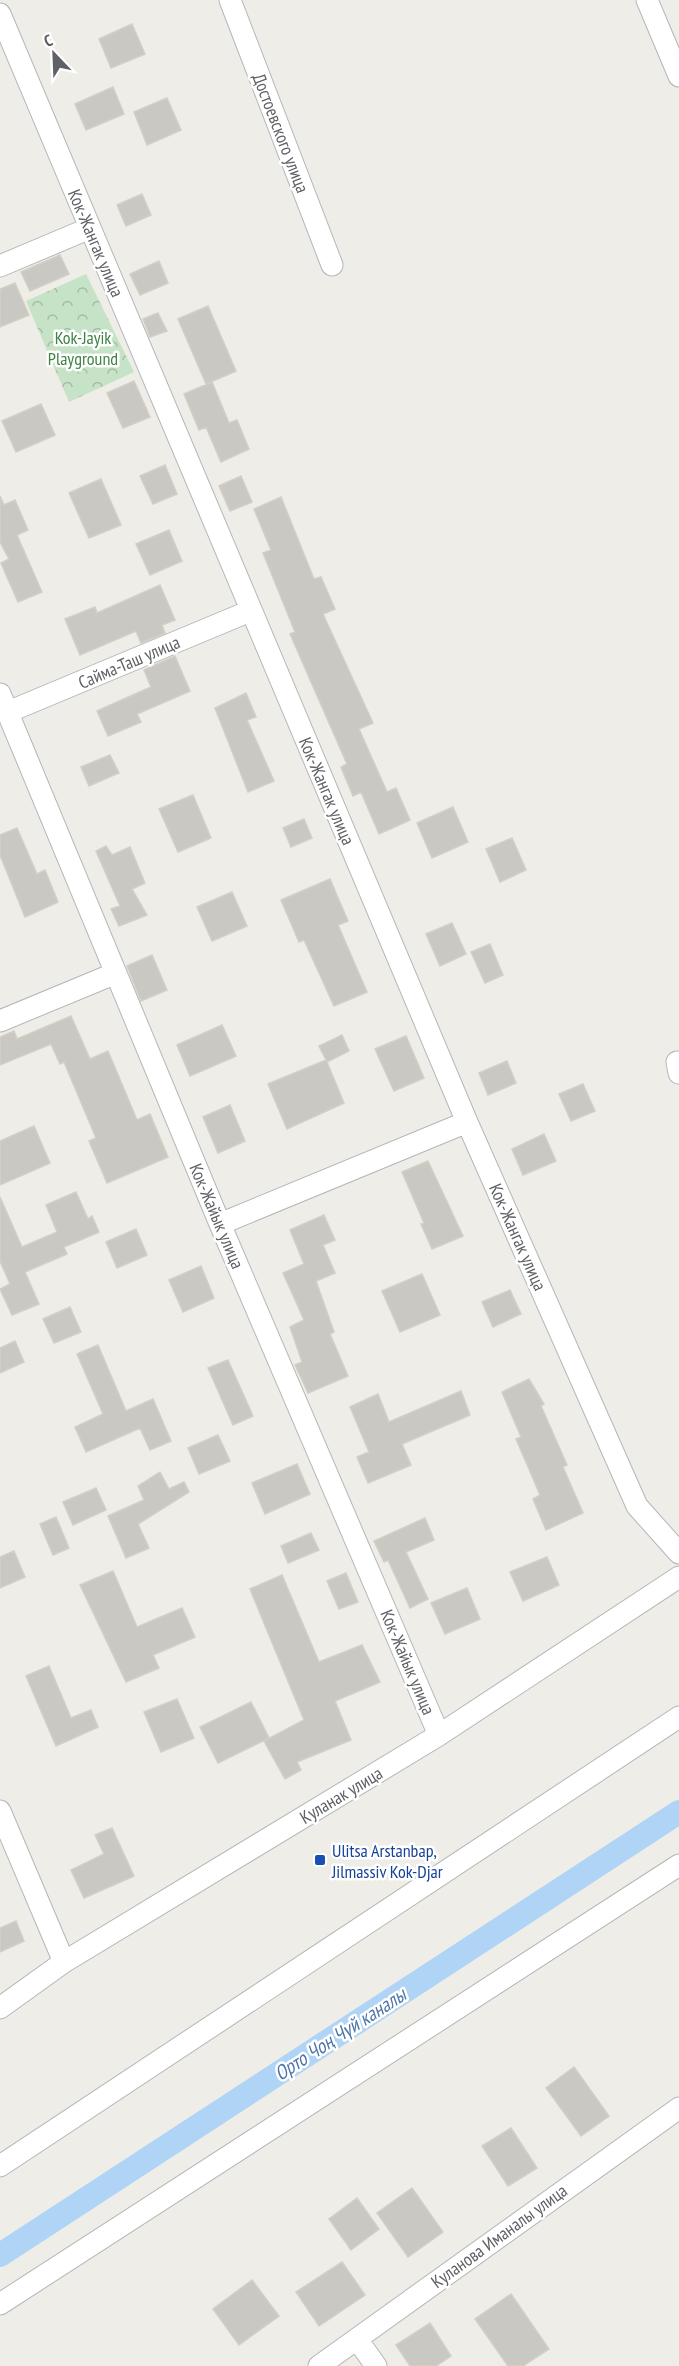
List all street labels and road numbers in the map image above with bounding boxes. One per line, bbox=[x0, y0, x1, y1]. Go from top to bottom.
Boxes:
street label: Достоевского улица bbox=[248, 70, 314, 196]
street label: Кок-Жангак улица bbox=[63, 186, 129, 300]
street label: Сайма-Таш улица bbox=[75, 630, 183, 694]
street label: Кок-Жангак улица bbox=[294, 734, 360, 848]
street label: Кок-Жайык улица bbox=[185, 1160, 249, 1272]
street label: Кок-Жангак улица bbox=[484, 1180, 552, 1294]
street label: Кок-Жайык улица bbox=[376, 1606, 440, 1718]
street label: Куланак улица bbox=[295, 1761, 387, 1829]
street label: Куланова Иманалы улица bbox=[426, 2179, 572, 2293]

